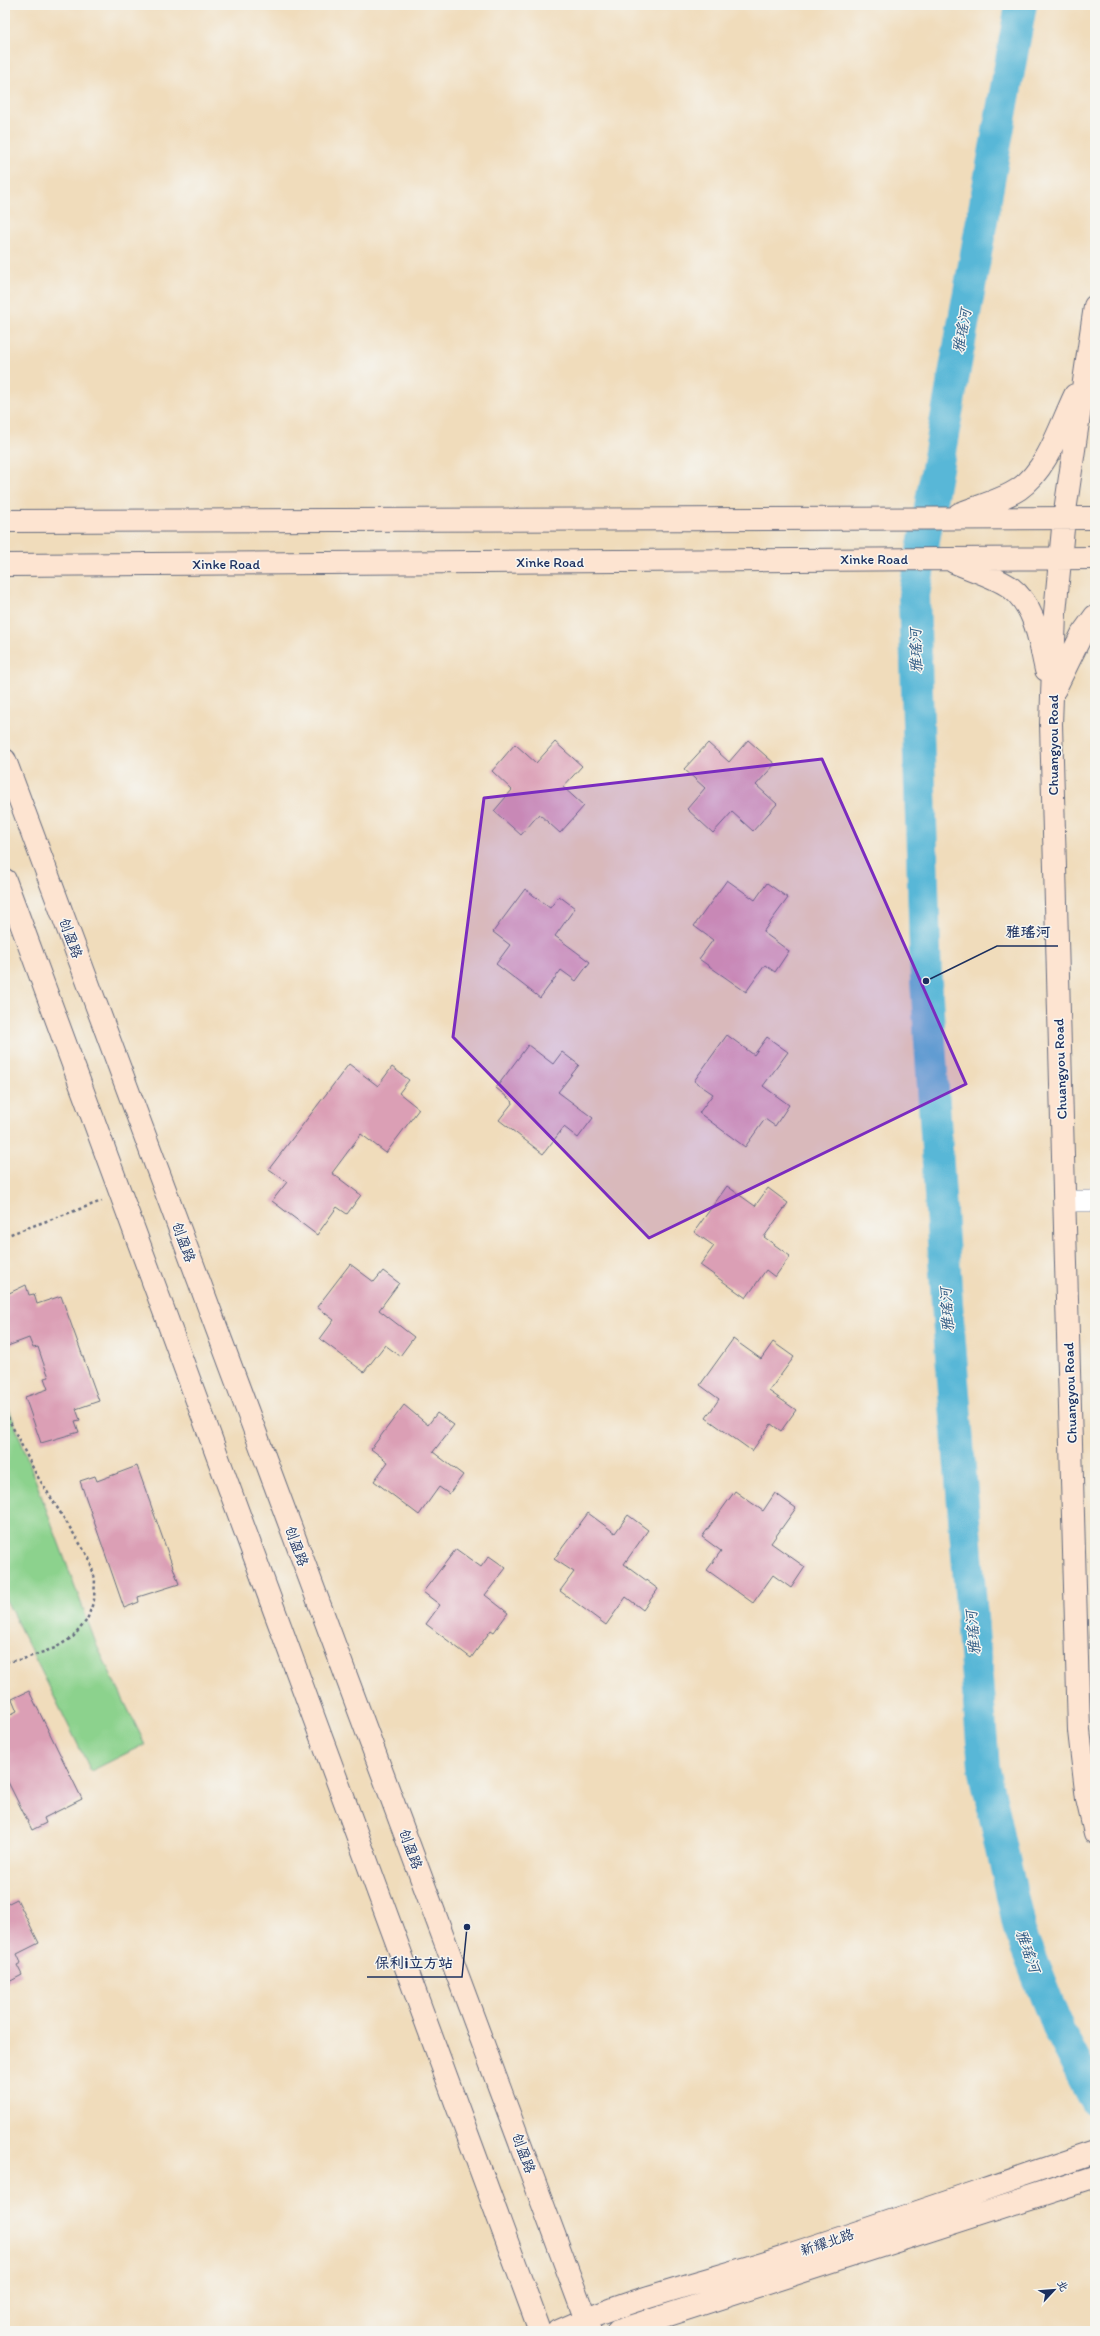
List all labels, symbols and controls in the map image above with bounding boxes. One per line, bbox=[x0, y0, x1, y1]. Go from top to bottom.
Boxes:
water label: 雅瑶河 bbox=[949, 304, 975, 355]
street label: Xinke Road bbox=[840, 551, 908, 568]
street label: Xinke Road bbox=[516, 554, 584, 571]
street label: Xinke Road bbox=[192, 556, 260, 573]
water label: 雅瑶河 bbox=[906, 625, 926, 674]
street label: Chuangyou Road bbox=[1045, 694, 1062, 795]
street label: 创盈路 bbox=[55, 916, 86, 961]
callout: 雅瑶河 bbox=[997, 919, 1058, 946]
text: 雅瑶河 bbox=[1005, 923, 1051, 941]
street label: Chuangyou Road bbox=[1050, 1018, 1071, 1120]
street label: 创盈路 bbox=[168, 1220, 199, 1265]
water label: 雅瑶河 bbox=[936, 1284, 958, 1333]
street label: Chuangyou Road bbox=[1060, 1342, 1081, 1444]
street label: 创盈路 bbox=[281, 1524, 312, 1569]
water label: 雅瑶河 bbox=[962, 1607, 984, 1656]
street label: 创盈路 bbox=[395, 1827, 426, 1872]
water label: 雅瑶河 bbox=[1012, 1927, 1045, 1978]
callout: 保利i立方站 bbox=[367, 1950, 462, 1977]
text: 保利i立方站 bbox=[375, 1954, 453, 1972]
street label: 创盈路 bbox=[508, 2131, 539, 2176]
street label: 新耀北路 bbox=[798, 2225, 856, 2260]
north arrow bbox=[1034, 2270, 1074, 2310]
text: 北 bbox=[1054, 2278, 1071, 2294]

